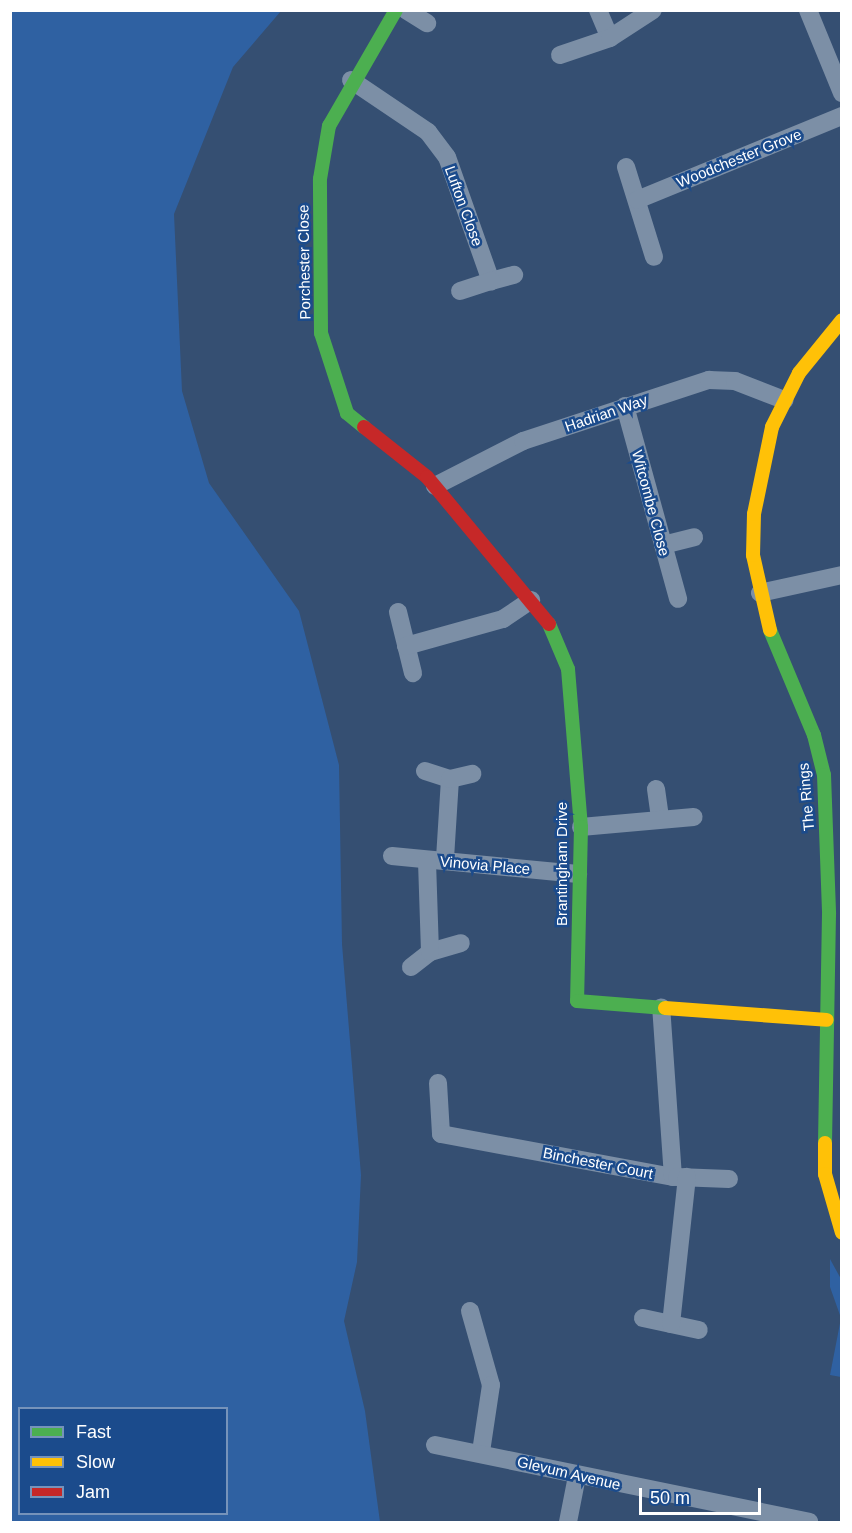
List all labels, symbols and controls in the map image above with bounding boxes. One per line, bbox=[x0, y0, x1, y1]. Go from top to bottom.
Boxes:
street label: Woodchester Grove bbox=[674, 125, 804, 191]
street label: Lufton Close bbox=[441, 163, 487, 249]
street label: Porchester Close bbox=[294, 204, 314, 320]
street label: Hadrian Way bbox=[562, 390, 650, 436]
street label: Witcombe Close bbox=[628, 448, 674, 558]
street label: The Rings bbox=[794, 762, 818, 832]
street label: Brantingham Drive bbox=[553, 802, 571, 926]
street label: Vinovia Place bbox=[439, 852, 531, 878]
street label: Binchester Court bbox=[541, 1144, 655, 1182]
legend bbox=[18, 1407, 228, 1515]
text: Fast bbox=[76, 1422, 111, 1442]
text: Slow bbox=[76, 1452, 115, 1472]
street label: Glevum Avenue bbox=[515, 1452, 623, 1494]
scale bar bbox=[642, 1476, 764, 1514]
text: Jam bbox=[76, 1482, 110, 1502]
text: 50 m bbox=[650, 1488, 690, 1508]

